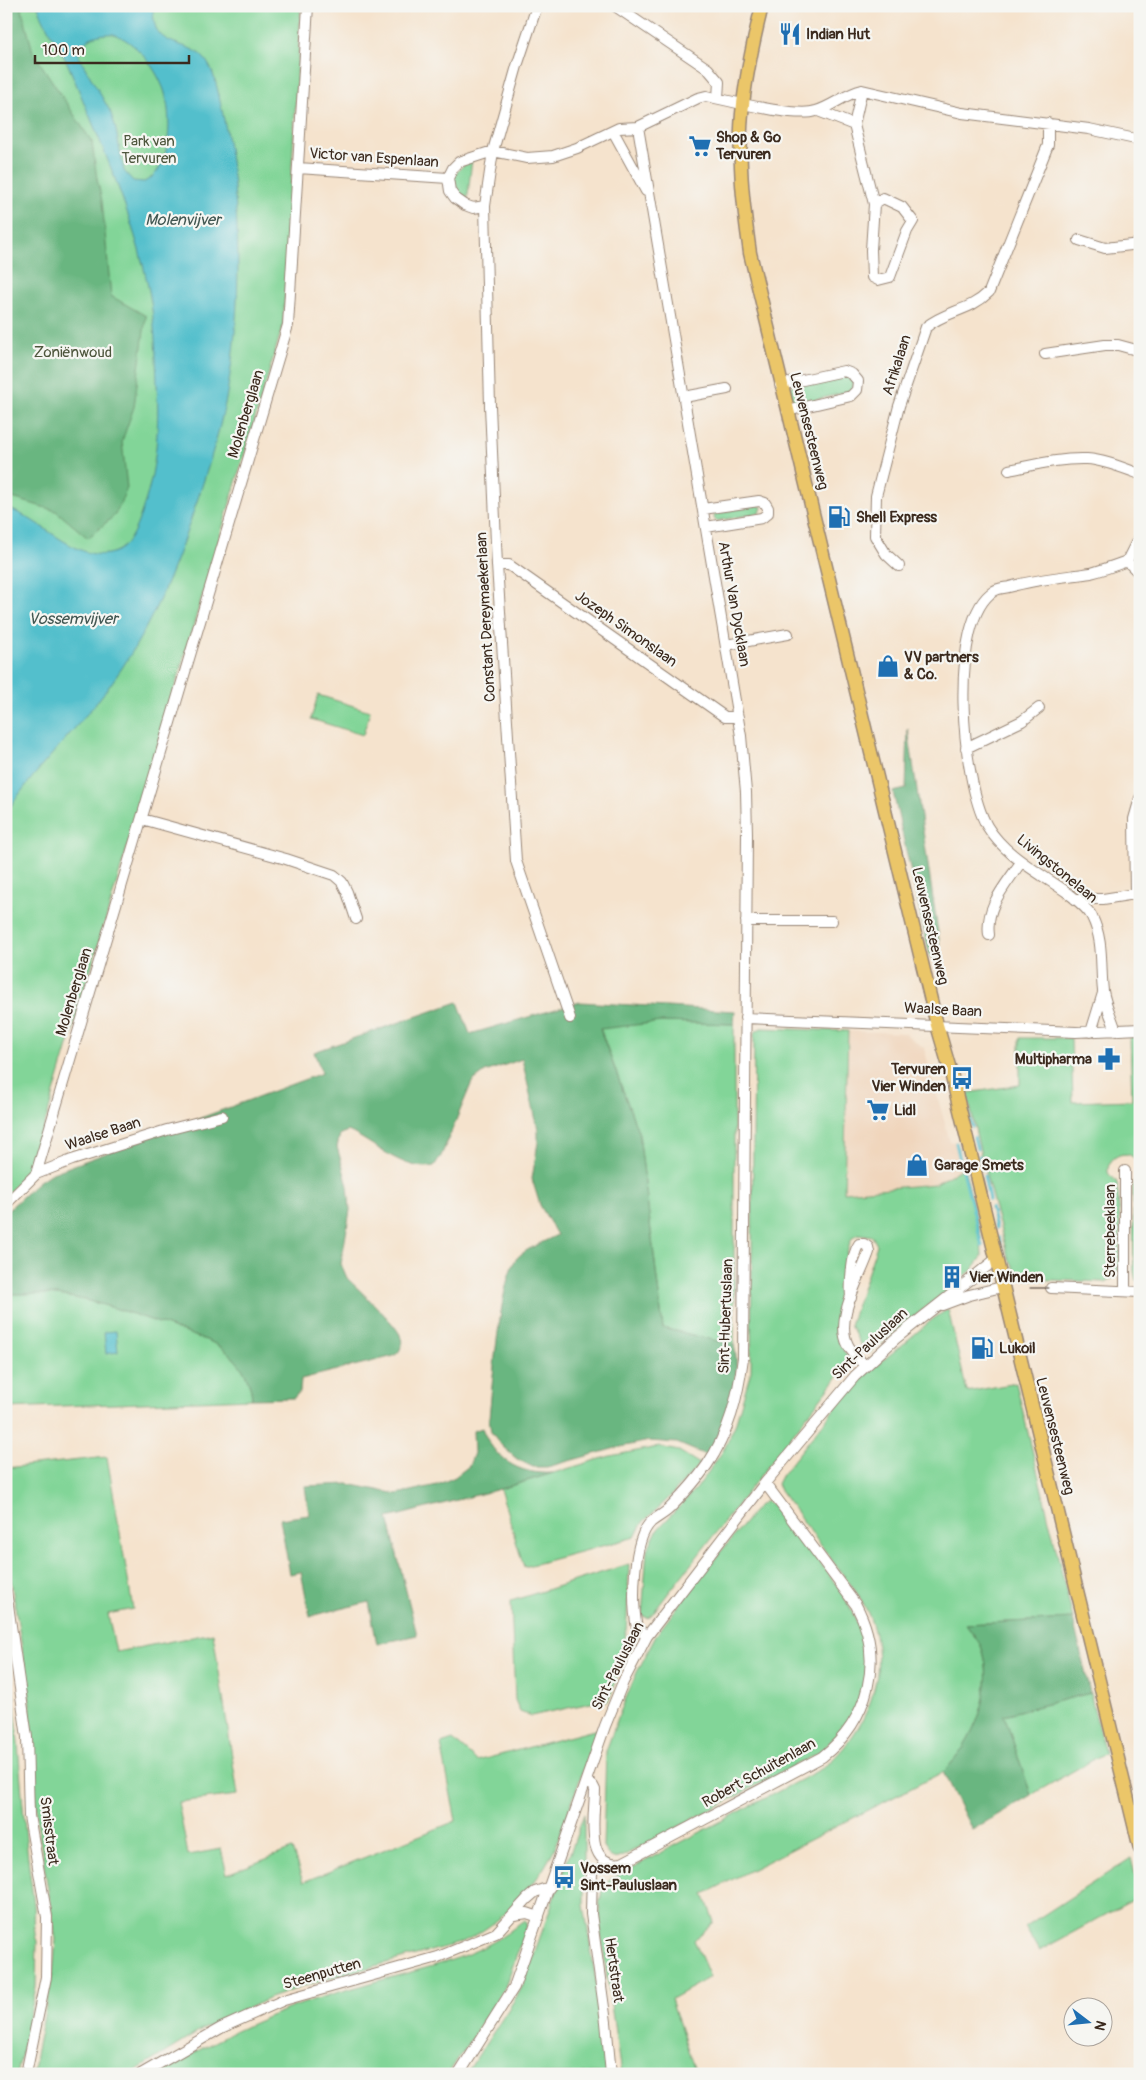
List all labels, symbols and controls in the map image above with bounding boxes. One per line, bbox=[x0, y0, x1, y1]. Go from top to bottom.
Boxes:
restaurant icon: Indian Hut bbox=[777, 21, 803, 47]
place label: Indian Hut bbox=[806, 25, 871, 44]
scale bar bbox=[35, 32, 189, 64]
text: 100 m bbox=[42, 41, 85, 60]
place label: Shop & Go Tervuren bbox=[715, 128, 781, 164]
park label: Park van Tervuren bbox=[121, 132, 177, 168]
supermarket icon: Shop & Go Tervuren bbox=[687, 133, 713, 159]
street label: Victor van Espenlaan bbox=[309, 144, 439, 172]
water label: Molenvijver bbox=[145, 210, 223, 230]
street label: Afrikalaan bbox=[878, 332, 916, 398]
park label: Zoniënwoud bbox=[34, 343, 112, 362]
street label: Molenberglaan bbox=[224, 368, 268, 460]
street label: Leuvensesteenweg bbox=[785, 370, 833, 492]
fuel station icon: Shell Express bbox=[826, 504, 852, 530]
place label: Shell Express bbox=[856, 508, 937, 527]
street label: Constant Dereymaekerlaan bbox=[472, 532, 500, 702]
street label: Arthur Van Dycklaan bbox=[714, 540, 754, 668]
street label: Jozeph Simonslaan bbox=[571, 587, 681, 671]
water label: Vossemvijver bbox=[28, 609, 120, 629]
place label: VV partners & Co. bbox=[904, 648, 979, 684]
shop icon: VV partners & Co. bbox=[875, 653, 901, 679]
street label: Livingstonelaan bbox=[1013, 830, 1101, 908]
street label: Leuvensesteenweg bbox=[907, 865, 953, 987]
street label: Molenberglaan bbox=[52, 946, 96, 1038]
street label: Waalse Baan bbox=[903, 998, 983, 1022]
pharmacy icon: Multipharma bbox=[1096, 1046, 1122, 1072]
place label: Multipharma bbox=[1015, 1050, 1092, 1069]
place label: Tervuren Vier Winden bbox=[871, 1060, 946, 1096]
bus stop icon: Tervuren Vier Winden bbox=[949, 1065, 975, 1091]
supermarket icon: Lidl bbox=[865, 1097, 891, 1123]
place label: Lidl bbox=[894, 1101, 916, 1120]
street label: Waalse Baan bbox=[63, 1113, 143, 1155]
shop icon: Garage Smets bbox=[904, 1152, 930, 1178]
place label: Garage Smets bbox=[934, 1156, 1024, 1175]
street label: Sterrebeeklaan bbox=[1101, 1184, 1120, 1278]
street label: Sint-Hubertuslaan bbox=[714, 1258, 738, 1374]
building icon: Vier Winden bbox=[939, 1264, 965, 1290]
place label: Vier Winden bbox=[969, 1268, 1044, 1287]
street label: Sint-Pauluslaan bbox=[828, 1304, 912, 1384]
fuel station icon: Lukoil bbox=[969, 1335, 995, 1361]
place label: Lukoil bbox=[999, 1339, 1036, 1358]
street label: Leuvensesteenweg bbox=[1031, 1375, 1079, 1497]
street label: Sint-Pauluslaan bbox=[588, 1618, 648, 1714]
street label: Robert Schuitenlaan bbox=[699, 1734, 819, 1812]
street label: Smisstraat bbox=[35, 1796, 63, 1867]
place label: Vossem Sint-Pauluslaan bbox=[580, 1859, 678, 1895]
bus stop icon: Vossem Sint-Pauluslaan bbox=[551, 1864, 577, 1890]
street label: Hertstraat bbox=[600, 1936, 628, 2005]
street label: Steenputten bbox=[281, 1954, 363, 1994]
north arrow bbox=[1064, 1998, 1114, 2048]
text: N bbox=[1091, 2019, 1109, 2032]

